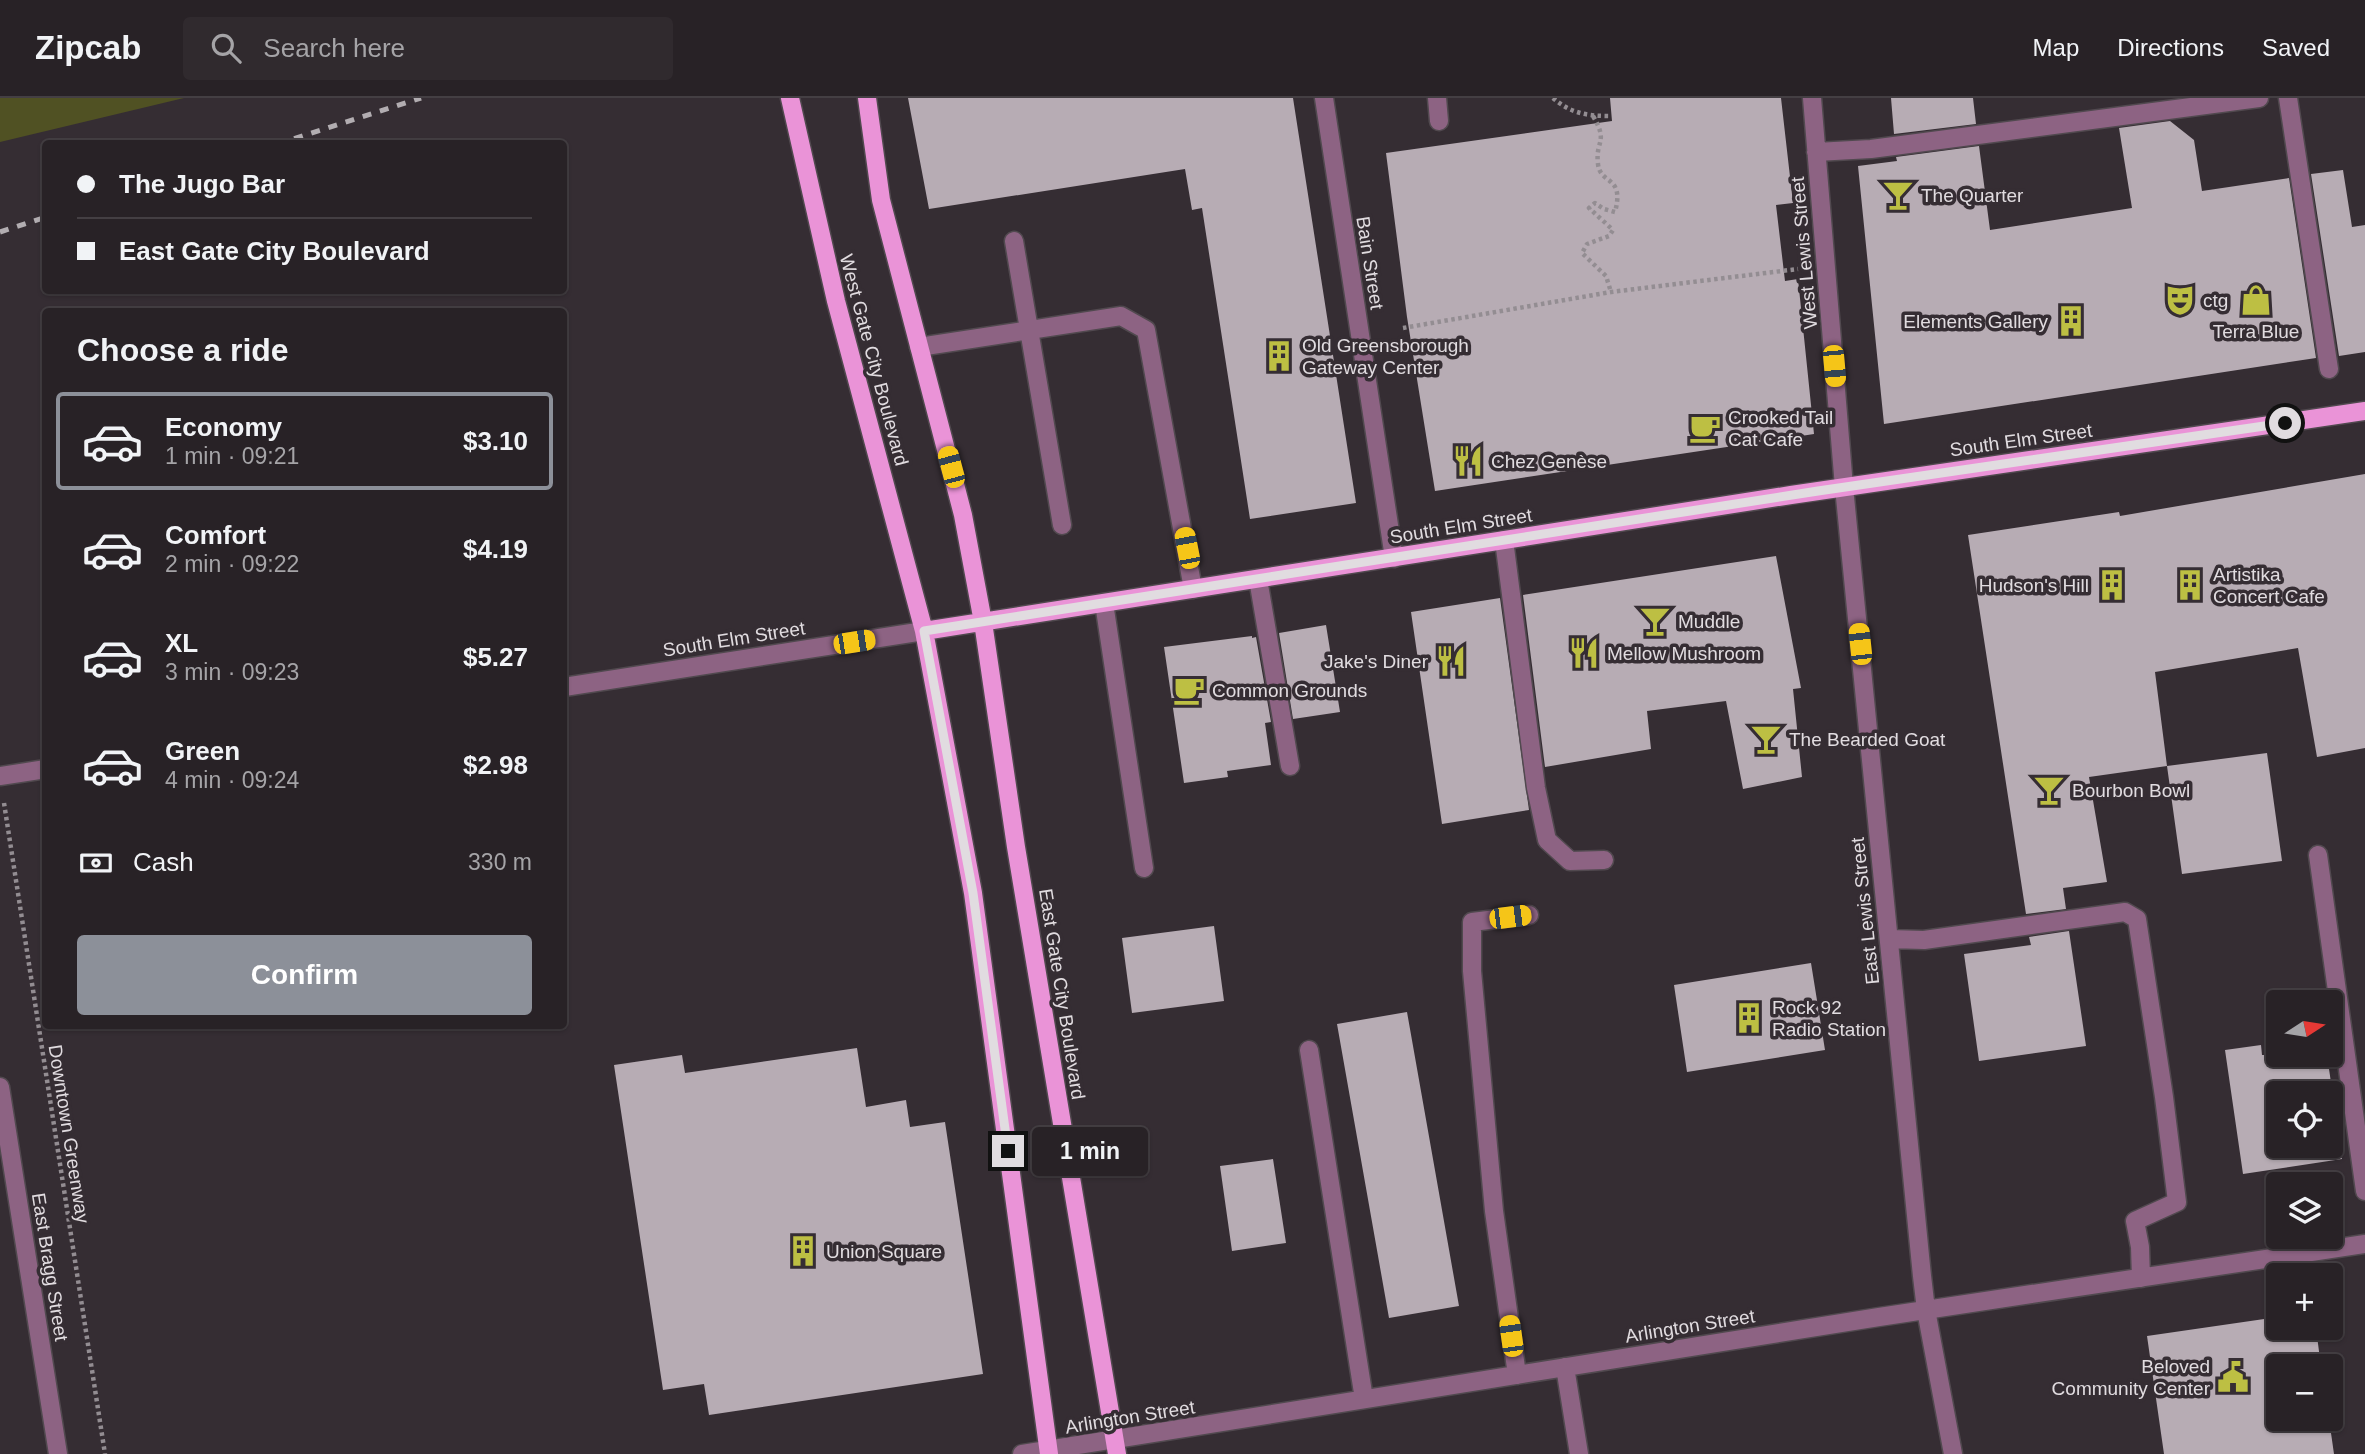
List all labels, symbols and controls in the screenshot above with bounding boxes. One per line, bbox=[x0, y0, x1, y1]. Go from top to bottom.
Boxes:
search box bbox=[183, 17, 673, 80]
text: Zipcab bbox=[35, 29, 141, 66]
icon: search bbox=[207, 29, 245, 67]
text: Search here bbox=[263, 33, 405, 63]
text: Map bbox=[2033, 34, 2079, 61]
text: Directions bbox=[2117, 34, 2224, 61]
text: Saved bbox=[2262, 34, 2330, 61]
text: The Jugo Bar bbox=[119, 169, 285, 199]
street label: West Lewis Street bbox=[1787, 175, 1821, 330]
bar icon: The Quarter bbox=[1881, 178, 1915, 212]
place label: The Quarter bbox=[1921, 185, 2024, 206]
street label: Bain Street bbox=[1352, 215, 1388, 312]
text: East Gate City Boulevard bbox=[119, 236, 430, 266]
street label: West Gate City Boulevard bbox=[836, 252, 912, 468]
theatre icon: ctg bbox=[2163, 283, 2197, 317]
shop icon: Terra Blue bbox=[2239, 283, 2273, 317]
place label: ctg bbox=[2203, 290, 2228, 311]
building icon: Elements Gallery bbox=[2054, 304, 2088, 338]
place label: Elements Gallery bbox=[1903, 311, 2048, 332]
place label: Terra Blue bbox=[2213, 321, 2299, 342]
text: Choose a ride bbox=[77, 332, 289, 368]
place label: Old Greensborough Gateway Center bbox=[1302, 335, 1469, 378]
building icon: Old Greensborough Gateway Center bbox=[1262, 339, 1296, 373]
car bbox=[1822, 344, 1847, 388]
place label: Crooked Tail Cat Cafe bbox=[1728, 407, 1833, 450]
route start bbox=[2269, 407, 2301, 439]
icon: car bbox=[81, 410, 144, 473]
cafe icon: Crooked Tail Cat Cafe bbox=[1688, 411, 1722, 445]
text: Economy bbox=[165, 412, 282, 442]
street label: South Elm Street bbox=[1948, 420, 2094, 460]
text: $3.10 bbox=[463, 426, 528, 456]
text: 1 min · 09:21 bbox=[165, 443, 299, 469]
car bbox=[936, 444, 967, 490]
restaurant icon: Chez Genèse bbox=[1451, 444, 1485, 478]
place label: Chez Genèse bbox=[1491, 451, 1607, 472]
street label: South Elm Street bbox=[1388, 504, 1534, 548]
icon: car bbox=[81, 518, 144, 581]
text: Comfort bbox=[165, 520, 266, 550]
car bbox=[1173, 525, 1202, 571]
text: $4.19 bbox=[463, 534, 528, 564]
text: 2 min · 09:22 bbox=[165, 551, 299, 577]
place label: Artistika Concert Cafe bbox=[2213, 564, 2325, 607]
building icon: Hudson's Hill bbox=[2095, 568, 2129, 602]
building icon: Artistika Concert Cafe bbox=[2173, 568, 2207, 602]
place label: Hudson's Hill bbox=[1979, 575, 2089, 596]
bar icon: Muddle bbox=[1638, 604, 1672, 638]
place label: Muddle bbox=[1678, 611, 1740, 632]
street label: South Elm Street bbox=[661, 617, 807, 661]
car bbox=[1848, 622, 1873, 666]
icon: car bbox=[81, 626, 144, 689]
text: XL bbox=[165, 628, 198, 658]
car bbox=[832, 628, 877, 656]
restaurant icon: Mellow Mushroom bbox=[1567, 636, 1601, 670]
text: $5.27 bbox=[463, 642, 528, 672]
place label: Mellow Mushroom bbox=[1607, 643, 1761, 664]
restaurant icon: Jake's Diner bbox=[1434, 644, 1468, 678]
place label: Jake's Diner bbox=[1324, 651, 1429, 672]
text: 3 min · 09:23 bbox=[165, 659, 299, 685]
cafe icon: Common Grounds bbox=[1172, 673, 1206, 707]
place label: Common Grounds bbox=[1212, 680, 1367, 701]
bar icon: The Bearded Goat bbox=[1749, 722, 1783, 756]
place label: The Bearded Goat bbox=[1789, 729, 1946, 750]
icon: car bbox=[81, 734, 144, 797]
text: Green bbox=[165, 736, 240, 766]
text: $2.98 bbox=[463, 750, 528, 780]
text: 4 min · 09:24 bbox=[165, 767, 299, 793]
bar icon: Bourbon Bowl bbox=[2032, 773, 2066, 807]
place label: Bourbon Bowl bbox=[2072, 780, 2190, 801]
street label: East Lewis Street bbox=[1847, 836, 1883, 986]
icon: cash bbox=[77, 844, 115, 882]
text: Cash bbox=[133, 847, 194, 877]
text: 330 m bbox=[468, 849, 532, 875]
street label: East Gate City Boulevard bbox=[1035, 887, 1089, 1101]
car bbox=[1488, 904, 1533, 930]
button: Confirm bbox=[77, 935, 532, 1015]
north arrow bbox=[2266, 990, 2343, 1068]
map controls bbox=[2266, 990, 2343, 1431]
place label: Rock 92 Radio Station bbox=[1772, 997, 1886, 1040]
building icon: Rock 92 Radio Station bbox=[1732, 1001, 1766, 1035]
street label: Downtown Greenway bbox=[45, 1043, 94, 1225]
button: locate bbox=[2266, 1081, 2343, 1158]
callout: 1 min bbox=[1032, 1126, 1148, 1176]
route end bbox=[992, 1135, 1024, 1167]
text: 1 min bbox=[1060, 1138, 1120, 1164]
button: layers bbox=[2266, 1172, 2343, 1249]
street label: East Bragg Street bbox=[28, 1191, 72, 1343]
building icon: Union Square bbox=[786, 1234, 820, 1268]
place label: Union Square bbox=[826, 1241, 942, 1262]
button: + bbox=[2266, 1263, 2343, 1340]
street label: Arlington Street bbox=[1624, 1305, 1757, 1347]
car bbox=[1498, 1314, 1525, 1358]
button: − bbox=[2266, 1354, 2343, 1431]
place label: Beloved Community Center bbox=[2052, 1356, 2211, 1399]
public building icon: Beloved Community Center bbox=[2216, 1360, 2250, 1394]
street label: Arlington Street bbox=[1064, 1396, 1197, 1438]

